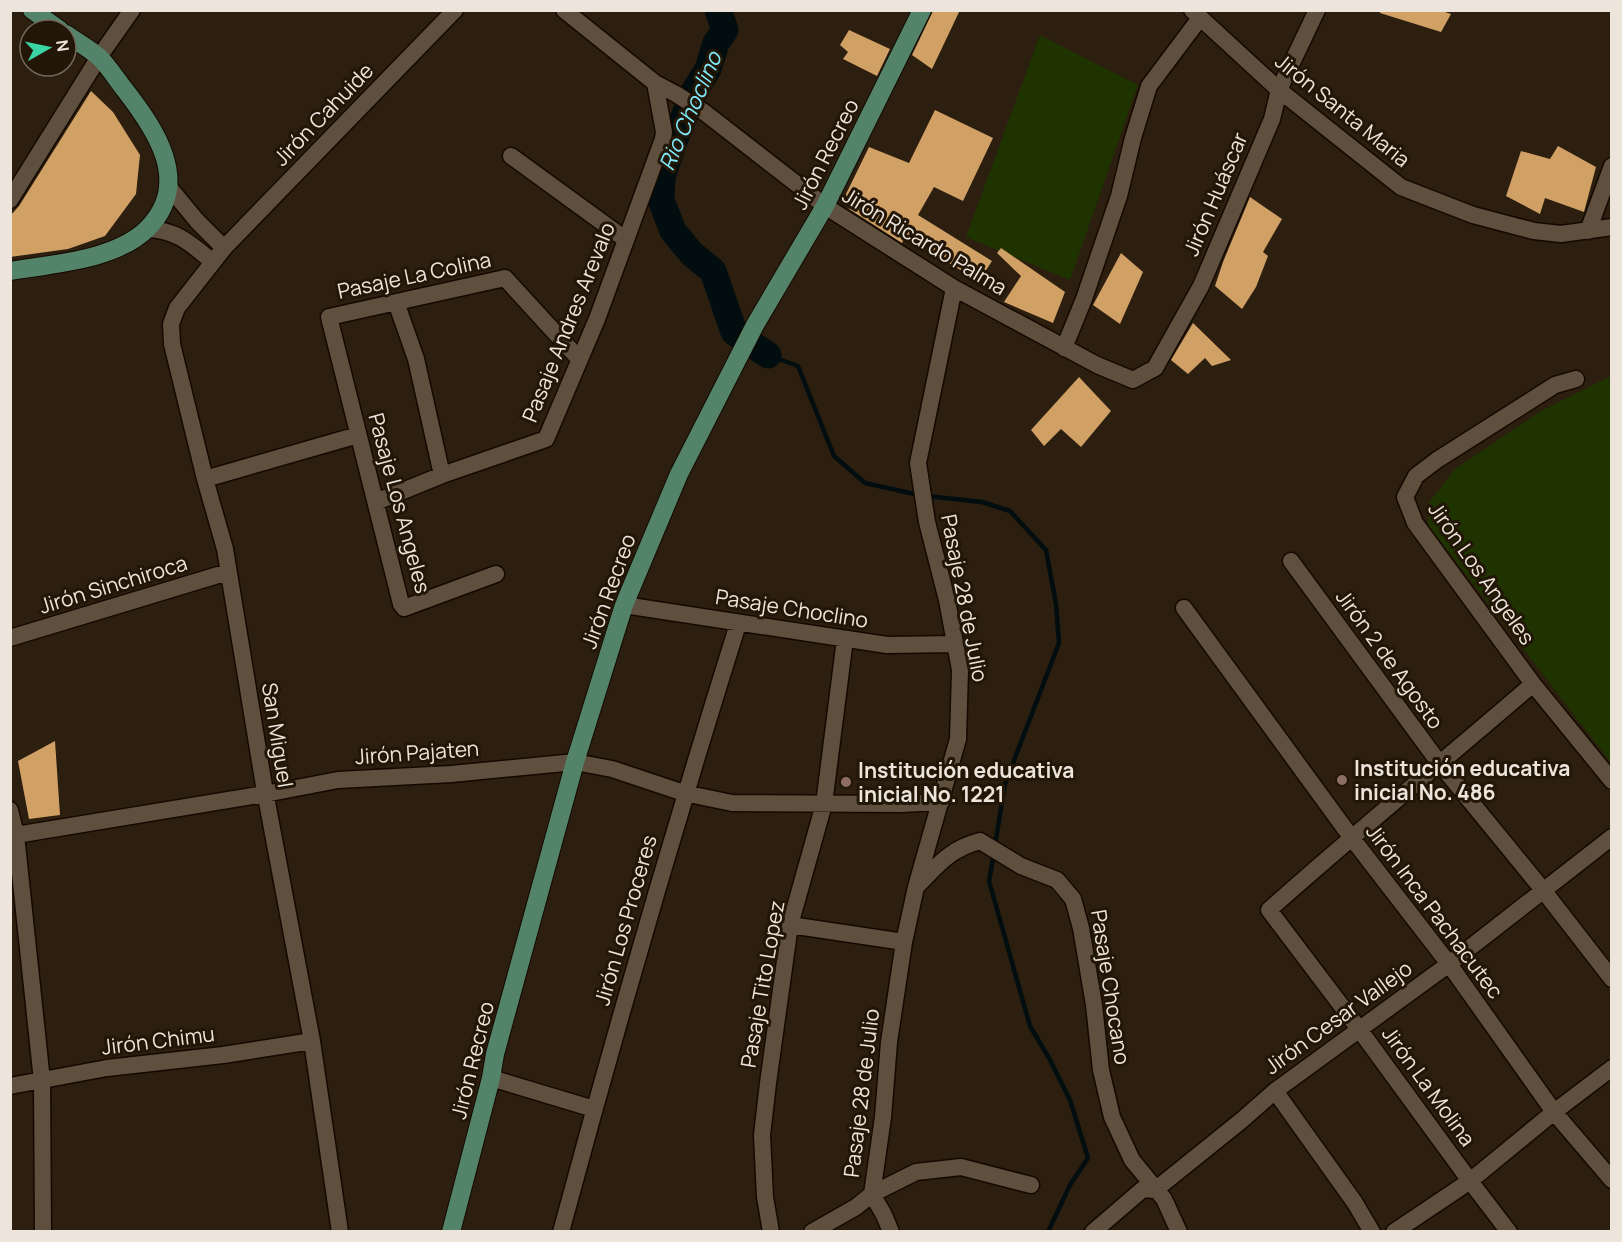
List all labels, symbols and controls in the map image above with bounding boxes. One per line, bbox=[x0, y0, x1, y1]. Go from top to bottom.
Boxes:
north arrow bbox=[18, 18, 78, 78]
text: N bbox=[51, 38, 75, 53]
water label: Rio Choclino bbox=[652, 45, 729, 175]
street label: Jirón Santa Maria bbox=[1270, 47, 1416, 173]
street label: Jirón Cahuide bbox=[267, 57, 379, 171]
street label: Jirón Recreo bbox=[785, 94, 865, 214]
street label: Jirón Huáscar bbox=[1176, 128, 1254, 260]
street label: Jirón Ricardo Palma bbox=[838, 181, 1012, 301]
street label: Pasaje Andres Arevalo bbox=[515, 218, 621, 426]
street label: Pasaje La Colina bbox=[335, 245, 493, 305]
street label: Pasaje Los Angeles bbox=[363, 410, 437, 596]
street label: Jirón Los Angeles bbox=[1422, 496, 1542, 650]
street label: Pasaje 28 de Julio bbox=[935, 512, 995, 684]
street label: Jirón Recreo bbox=[574, 530, 642, 652]
street label: Jirón Sinchiroca bbox=[36, 548, 190, 620]
street label: Pasaje Choclino bbox=[714, 582, 870, 634]
street label: Jirón 2 de Agosto bbox=[1330, 584, 1450, 734]
street label: San Miguel bbox=[256, 680, 300, 790]
street label: Jirón Pajaten bbox=[354, 734, 480, 770]
place label: Institución educativa inicial No. 486 bbox=[1354, 754, 1570, 806]
place label: Institución educativa inicial No. 1221 bbox=[858, 756, 1074, 808]
marker: Institución educativa inicial No. 486 bbox=[1335, 773, 1349, 787]
marker: Institución educativa inicial No. 1221 bbox=[839, 775, 853, 789]
street label: Jirón Inca Pachacutec bbox=[1360, 818, 1510, 1004]
street label: Jirón Los Proceres bbox=[587, 832, 663, 1008]
street label: Pasaje Tito Lopez bbox=[734, 898, 790, 1070]
street label: Pasaje Chocano bbox=[1085, 908, 1137, 1066]
street label: Jirón Cesar Vallejo bbox=[1259, 954, 1417, 1080]
street label: Jirón Recreo bbox=[444, 998, 500, 1122]
street label: Pasaje 28 de Julio bbox=[837, 1007, 885, 1179]
street label: Jirón Chimu bbox=[100, 1019, 216, 1061]
street label: Jirón La Molina bbox=[1376, 1020, 1482, 1152]

